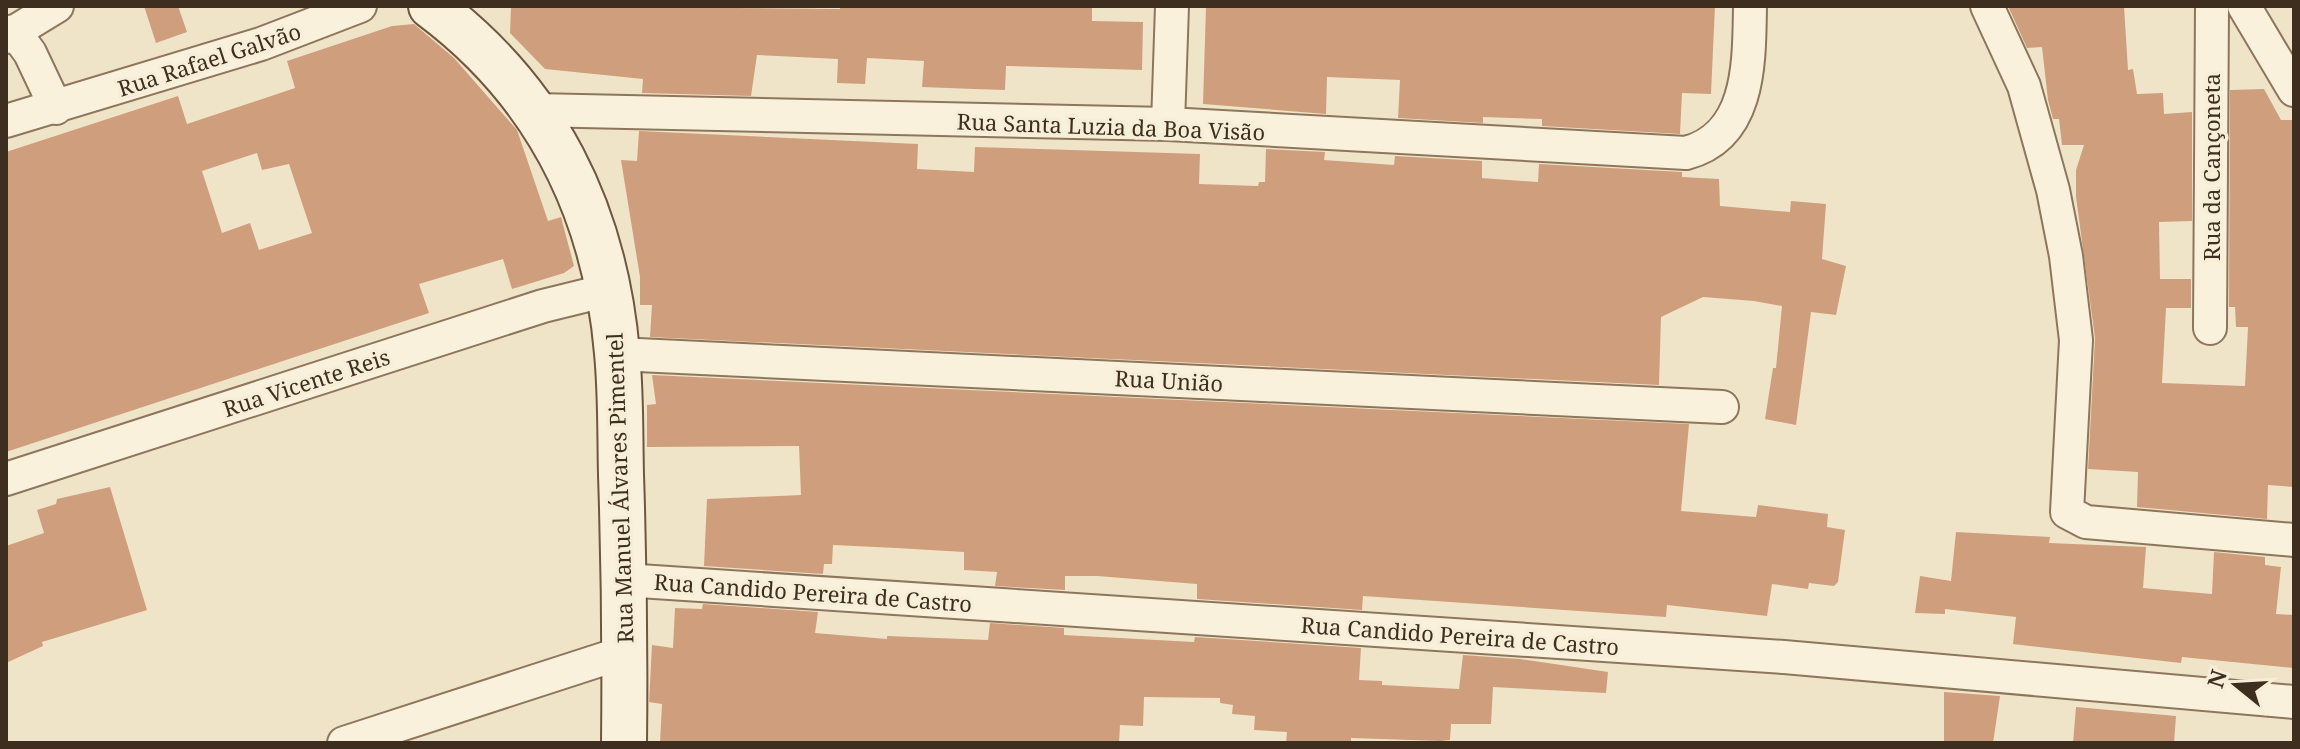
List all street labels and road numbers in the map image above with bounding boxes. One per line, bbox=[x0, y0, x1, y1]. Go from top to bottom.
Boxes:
street label: Rua Rafael Galvão bbox=[114, 15, 304, 103]
street label: Rua da Cançoneta bbox=[2196, 73, 2226, 261]
street label: Rua Santa Luzia da Boa Visão bbox=[956, 106, 1266, 146]
street label: Rua Manuel Álvares Pimentel bbox=[599, 332, 639, 644]
street label: Rua Vicente Reis bbox=[219, 341, 393, 423]
street label: Rua União bbox=[1114, 362, 1224, 398]
street label: Rua Candido Pereira de Castro bbox=[653, 566, 973, 618]
street label: Rua Candido Pereira de Castro bbox=[1300, 609, 1620, 661]

